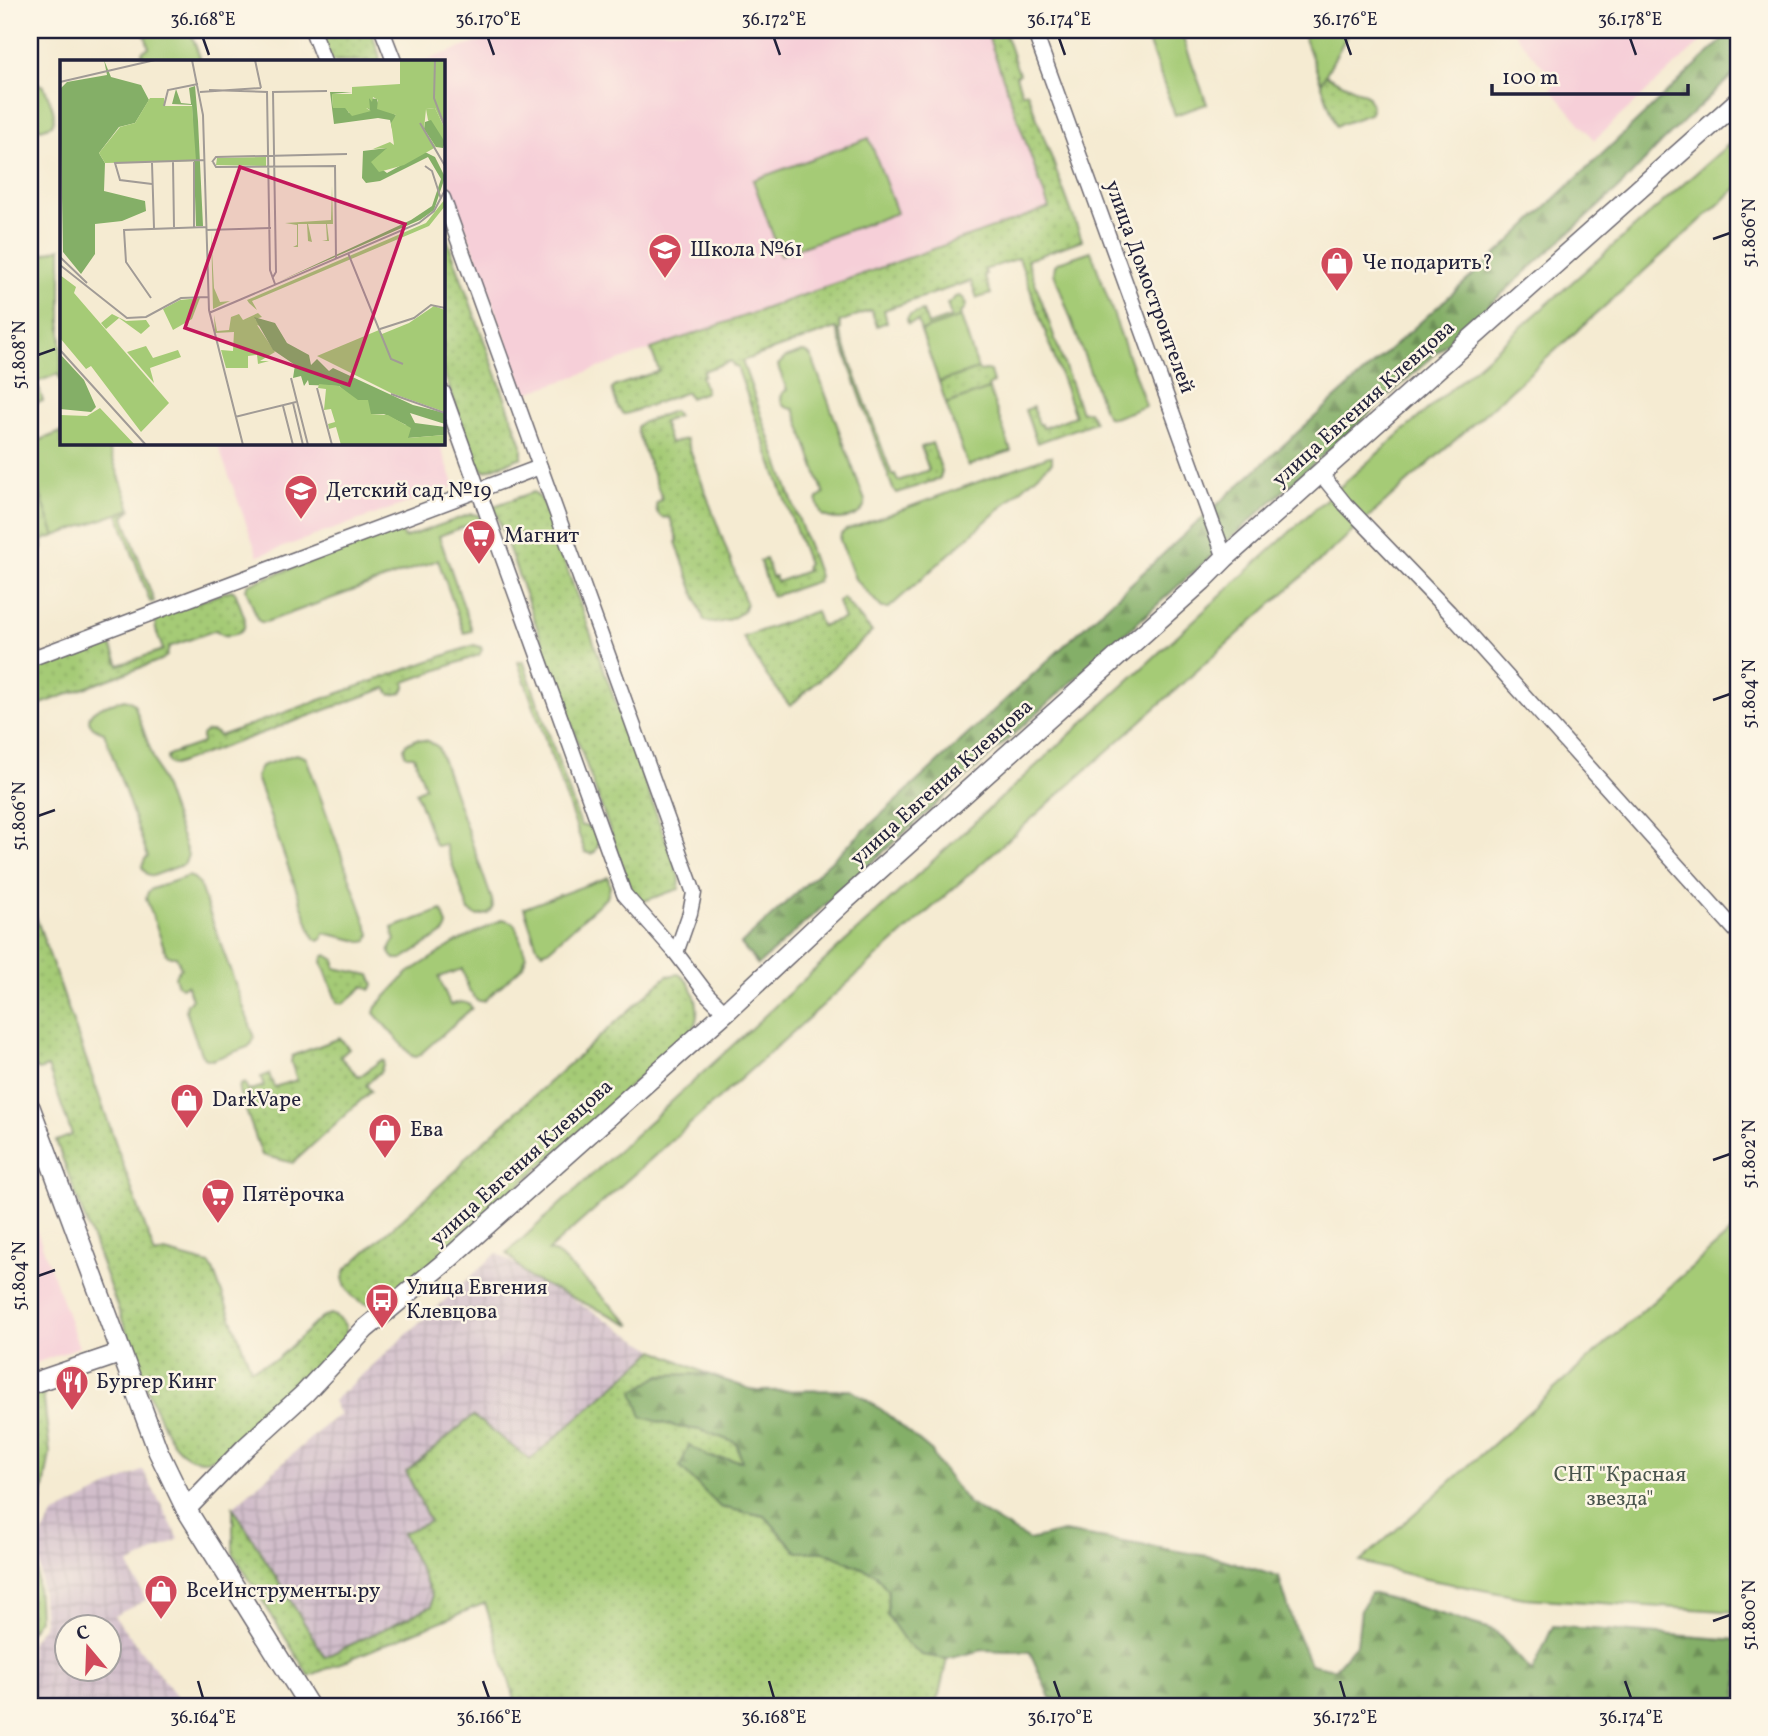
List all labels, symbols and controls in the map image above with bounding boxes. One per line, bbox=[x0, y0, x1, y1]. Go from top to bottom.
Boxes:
text: 36.168°E bbox=[170, 8, 236, 33]
text: 36.170°E bbox=[455, 8, 521, 33]
text: 36.172°E bbox=[742, 8, 807, 33]
text: 36.174°E bbox=[1027, 8, 1091, 33]
text: 36.176°E bbox=[1313, 8, 1378, 33]
text: 36.178°E bbox=[1598, 8, 1662, 33]
scale bar bbox=[1492, 52, 1688, 96]
inset map bbox=[60, 60, 444, 444]
text: 100 m bbox=[1502, 64, 1559, 93]
street label: улица Домостроителей bbox=[1097, 176, 1201, 398]
text: 51.806°N bbox=[1738, 198, 1763, 268]
school or university icon: Школа №61 bbox=[646, 231, 684, 280]
place label: Школа №61 bbox=[690, 236, 803, 265]
shop icon: Че подарить? bbox=[1318, 244, 1356, 293]
place label: Че подарить? bbox=[1362, 249, 1493, 278]
street label: улица Евгения Клевцова bbox=[1266, 314, 1462, 494]
text: 51.808°N bbox=[8, 320, 33, 390]
school or university icon: Детский сад №19 bbox=[282, 472, 320, 521]
place label: Детский сад №19 bbox=[326, 477, 492, 506]
supermarket icon: Магнит bbox=[460, 517, 498, 566]
place label: Магнит bbox=[504, 522, 580, 551]
text: 51.804°N bbox=[1738, 659, 1763, 729]
street label: улица Евгения Клевцова bbox=[844, 693, 1040, 873]
text: 51.806°N bbox=[8, 781, 33, 851]
street label: улица Евгения Клевцова bbox=[424, 1073, 620, 1253]
shop icon: DarkVape bbox=[168, 1081, 206, 1130]
place label: DarkVape bbox=[212, 1086, 301, 1115]
shop icon: Ева bbox=[366, 1111, 404, 1160]
place label: Ева bbox=[410, 1116, 444, 1145]
text: 51.802°N bbox=[1738, 1119, 1763, 1189]
supermarket icon: Пятёрочка bbox=[199, 1176, 237, 1225]
place label: Пятёрочка bbox=[242, 1181, 345, 1210]
text: 51.804°N bbox=[8, 1241, 33, 1311]
place label: Улица Евгения Клевцова bbox=[406, 1274, 547, 1327]
bus stop icon: Улица Евгения Клевцова bbox=[363, 1281, 401, 1330]
restaurant icon: Бургер Кинг bbox=[53, 1363, 91, 1412]
place label: Бургер Кинг bbox=[96, 1368, 216, 1397]
park label: СНТ "Красная звезда" bbox=[1554, 1461, 1686, 1514]
shop icon: ВсеИнструменты.ру bbox=[142, 1572, 180, 1621]
place label: ВсеИнструменты.ру bbox=[186, 1577, 381, 1606]
text: 51.800°N bbox=[1738, 1580, 1763, 1650]
north arrow bbox=[52, 1614, 122, 1684]
text: С bbox=[73, 1620, 93, 1648]
text: 36.164°E bbox=[170, 1706, 236, 1731]
text: 36.166°E bbox=[456, 1706, 522, 1731]
text: 36.168°E bbox=[741, 1706, 807, 1731]
text: 36.170°E bbox=[1027, 1706, 1093, 1731]
text: 36.172°E bbox=[1313, 1706, 1378, 1731]
text: 36.174°E bbox=[1599, 1706, 1663, 1731]

